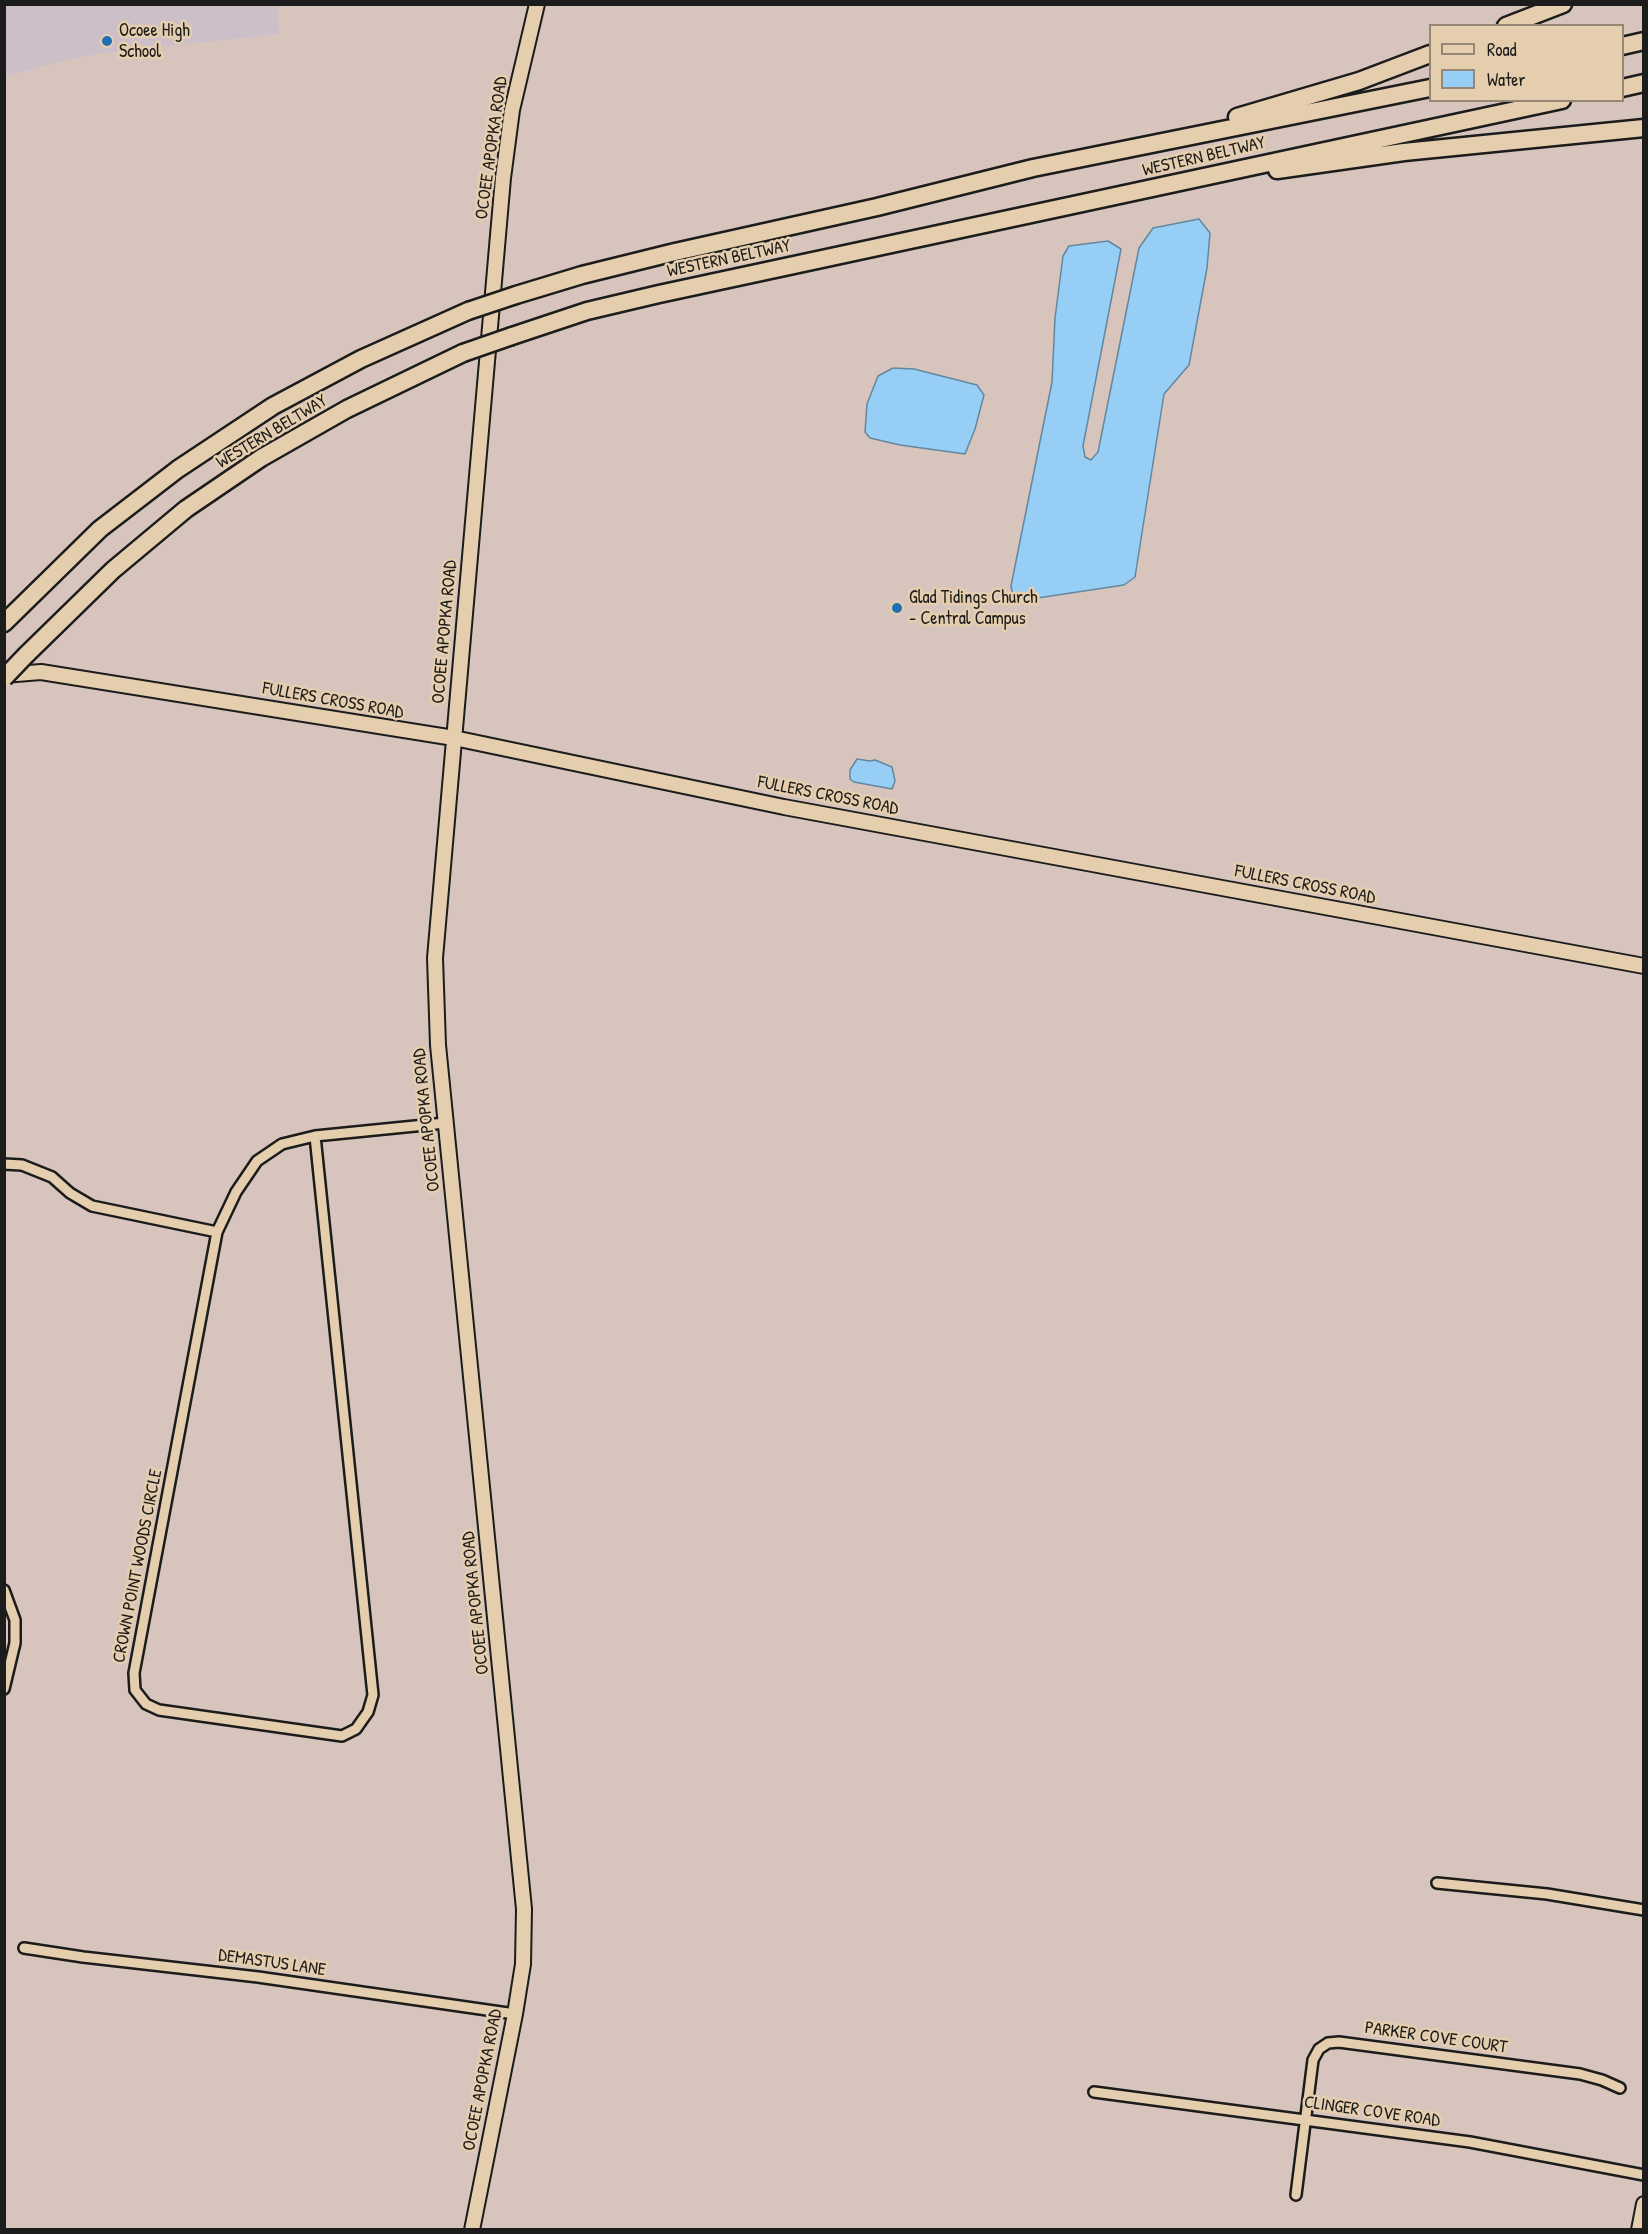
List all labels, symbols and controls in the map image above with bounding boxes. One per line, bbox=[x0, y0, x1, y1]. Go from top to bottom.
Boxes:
place label: Ocoee High School bbox=[119, 20, 190, 63]
legend bbox=[1429, 24, 1624, 102]
marker: Ocoee High School bbox=[100, 34, 114, 48]
text: Road bbox=[1487, 37, 1517, 62]
text: Water bbox=[1487, 67, 1525, 92]
street label: OCOEE APOPKA ROAD bbox=[471, 75, 513, 221]
street label: WESTERN BELTWAY bbox=[1140, 132, 1268, 182]
street label: WESTERN BELTWAY bbox=[665, 235, 793, 283]
street label: WESTERN BELTWAY bbox=[213, 390, 331, 474]
street label: OCOEE APOPKA ROAD bbox=[428, 559, 462, 705]
place label: Glad Tidings Church - Central Campus bbox=[909, 587, 1037, 630]
marker: Glad Tidings Church - Central Campus bbox=[890, 601, 904, 615]
street label: FULLERS CROSS ROAD bbox=[261, 678, 405, 724]
street label: FULLERS CROSS ROAD bbox=[756, 772, 900, 820]
street label: FULLERS CROSS ROAD bbox=[1233, 861, 1377, 909]
street label: OCOEE APOPKA ROAD bbox=[409, 1047, 445, 1193]
street label: CROWN POINT WOODS CIRCLE bbox=[109, 1467, 167, 1665]
street label: OCOEE APOPKA ROAD bbox=[458, 1530, 494, 1676]
street label: DEMASTUS LANE bbox=[217, 1945, 327, 1981]
street label: OCOEE APOPKA ROAD bbox=[459, 2007, 507, 2153]
street label: PARKER COVE COURT bbox=[1363, 2017, 1509, 2059]
street label: CLINGER COVE ROAD bbox=[1303, 2092, 1441, 2132]

